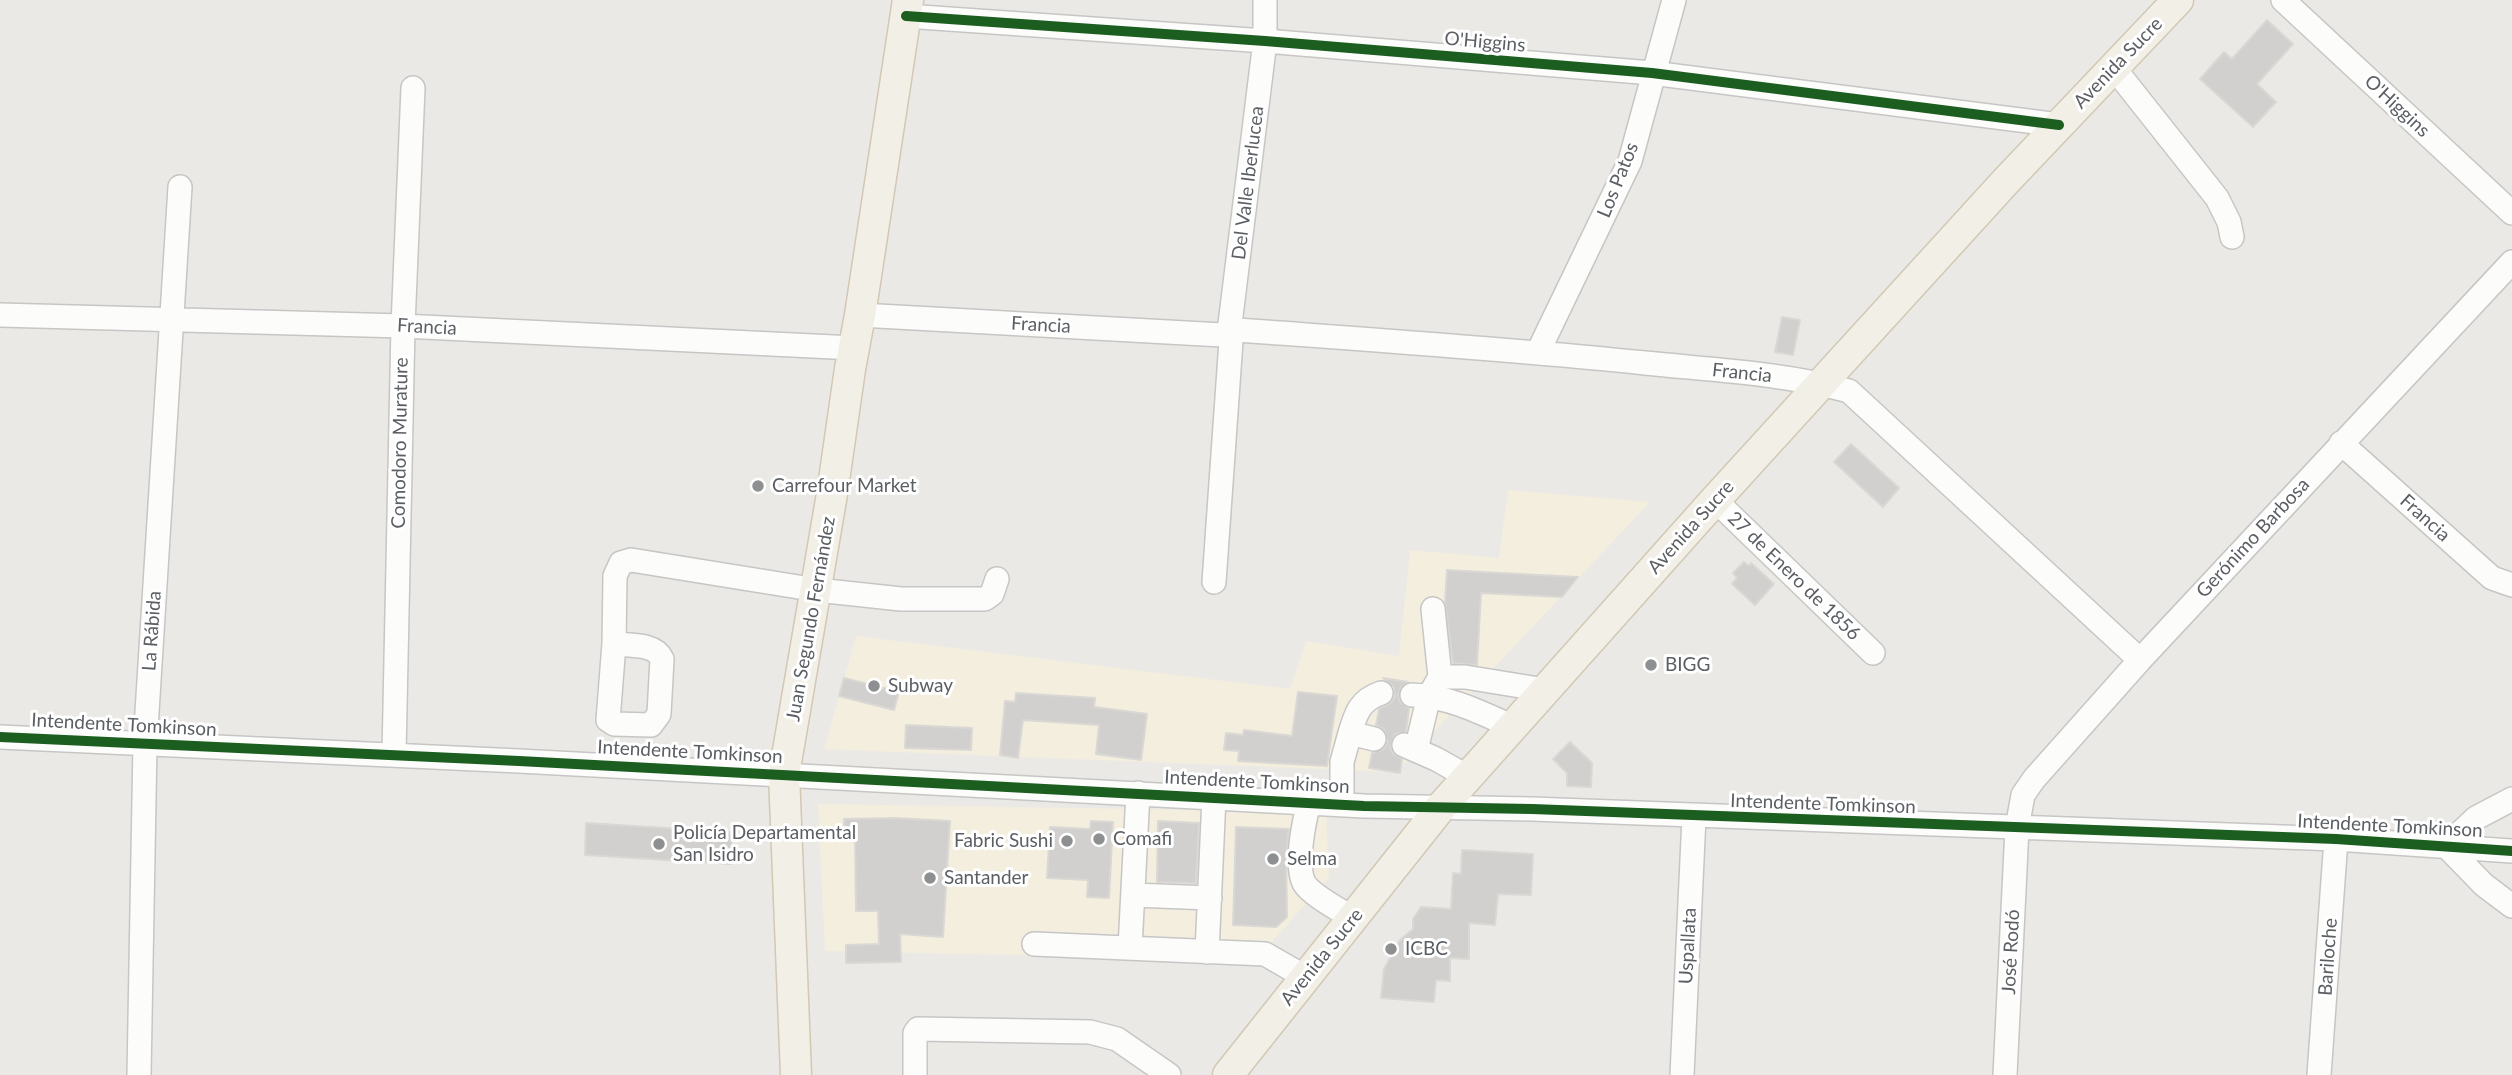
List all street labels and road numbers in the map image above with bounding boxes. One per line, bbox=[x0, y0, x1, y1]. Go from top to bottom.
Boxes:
street label: Avenida Sucre bbox=[2069, 13, 2167, 113]
street label: O'Higgins bbox=[1444, 27, 1526, 57]
street label: O'Higgins bbox=[2360, 70, 2434, 142]
street label: Del Valle Iberlucea bbox=[1227, 105, 1269, 261]
street label: Los Patos bbox=[1593, 139, 1643, 221]
street label: Francia bbox=[1011, 312, 1071, 338]
street label: Francia bbox=[397, 314, 457, 340]
street label: Comodoro Murature bbox=[387, 357, 413, 529]
street label: Francia bbox=[1711, 359, 1773, 387]
street label: Gerónimo Barbosa bbox=[2192, 474, 2314, 602]
street label: Avenida Sucre bbox=[1643, 475, 1739, 579]
street label: Francia bbox=[2395, 490, 2455, 546]
street label: 27 de Enero de 1856 bbox=[1723, 507, 1865, 645]
street label: Juan Segundo Fernández bbox=[782, 515, 840, 723]
street label: La Rábida bbox=[138, 590, 166, 672]
street label: Intendente Tomkinson bbox=[31, 709, 217, 741]
street label: Intendente Tomkinson bbox=[597, 736, 783, 768]
street label: Intendente Tomkinson bbox=[1164, 766, 1350, 798]
street label: Intendente Tomkinson bbox=[1730, 789, 1916, 819]
street label: Intendente Tomkinson bbox=[2297, 810, 2483, 842]
street label: Avenida Sucre bbox=[1276, 904, 1368, 1010]
street label: Uspallata bbox=[1675, 907, 1701, 985]
street label: José Rodó bbox=[1997, 909, 2025, 995]
street label: Bariloche bbox=[2314, 917, 2342, 997]

